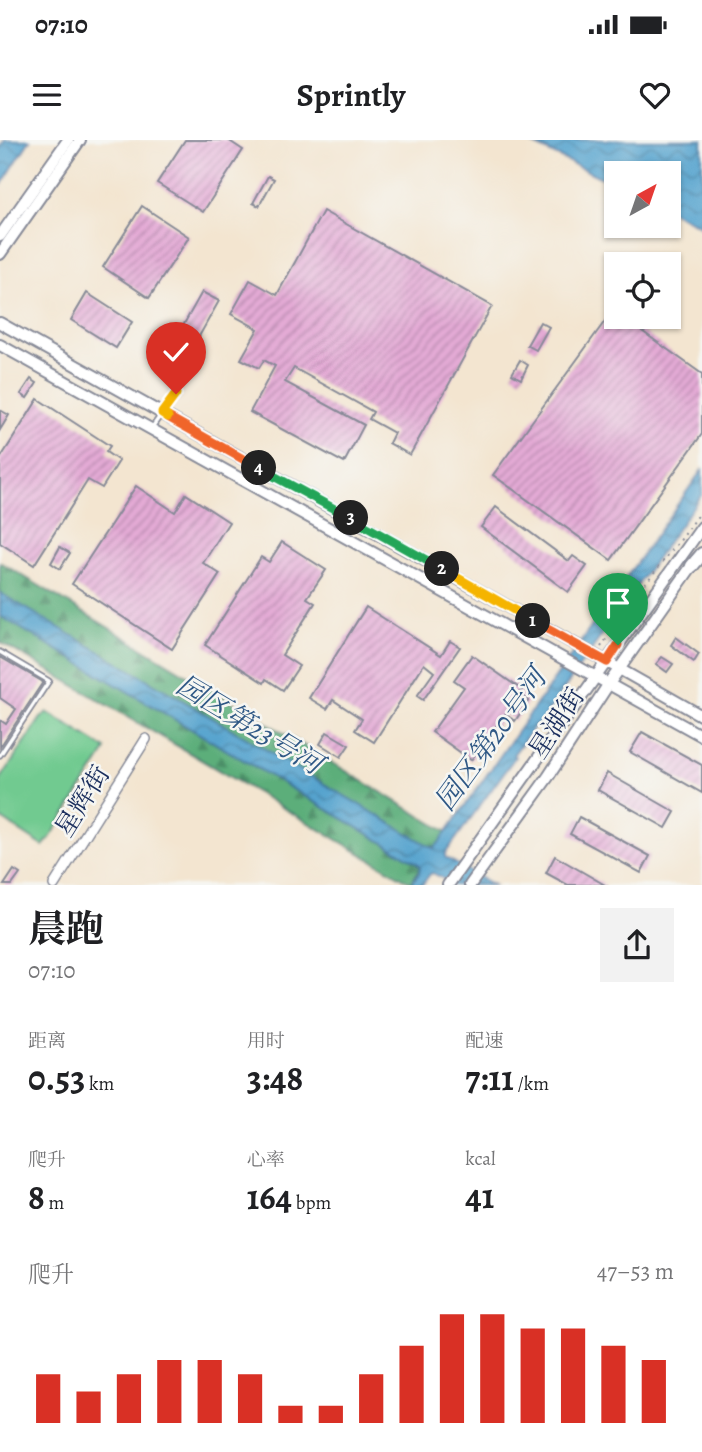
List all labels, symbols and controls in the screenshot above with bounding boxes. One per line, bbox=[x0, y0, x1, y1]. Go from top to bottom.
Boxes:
text: 07:10 bbox=[35, 7, 88, 42]
text: Sprintly bbox=[297, 73, 405, 117]
icon: menu bbox=[28, 76, 66, 114]
icon: heart bbox=[636, 76, 674, 114]
north arrow bbox=[604, 161, 681, 238]
map controls bbox=[604, 161, 681, 329]
button: locate bbox=[604, 252, 681, 329]
pin bbox=[146, 322, 206, 394]
icon: check bbox=[157, 333, 195, 371]
pin: 4 bbox=[242, 450, 276, 486]
text: 4 bbox=[254, 454, 263, 480]
pin: 3 bbox=[334, 500, 368, 536]
text: 3 bbox=[346, 504, 355, 530]
pin: 2 bbox=[424, 552, 460, 586]
text: 2 bbox=[437, 555, 446, 581]
pin bbox=[588, 573, 648, 645]
icon: arrive bbox=[599, 584, 637, 622]
pin: 1 bbox=[516, 603, 550, 638]
text: 1 bbox=[529, 607, 536, 633]
water label: 园区第20号河 bbox=[426, 657, 558, 818]
water label: 园区第23号河 bbox=[169, 666, 334, 786]
street label: 星湖街 bbox=[520, 681, 592, 766]
street label: 星辉街 bbox=[47, 759, 118, 844]
text: 晨跑 bbox=[28, 903, 104, 955]
button: share bbox=[600, 908, 674, 982]
text: 07:10 bbox=[28, 955, 76, 986]
text: 距离 bbox=[28, 1028, 66, 1054]
text: 用时 bbox=[247, 1028, 285, 1054]
text: 配速 bbox=[465, 1028, 503, 1054]
text: 0.53 bbox=[28, 1054, 85, 1102]
text: 3:48 bbox=[247, 1054, 303, 1102]
text: 7:11 bbox=[465, 1054, 514, 1102]
text: km bbox=[85, 1071, 114, 1097]
text: /km bbox=[514, 1071, 549, 1097]
text: kcal bbox=[465, 1146, 496, 1172]
text: 爬升 bbox=[28, 1147, 66, 1173]
text: 心率 bbox=[247, 1147, 285, 1173]
text: 41 bbox=[465, 1172, 494, 1220]
text: 8 bbox=[28, 1173, 45, 1221]
text: 164 bbox=[247, 1173, 292, 1221]
text: m bbox=[45, 1190, 64, 1216]
text: bpm bbox=[292, 1190, 331, 1216]
text: 47–53 m bbox=[597, 1256, 674, 1287]
text: 爬升 bbox=[28, 1259, 74, 1290]

